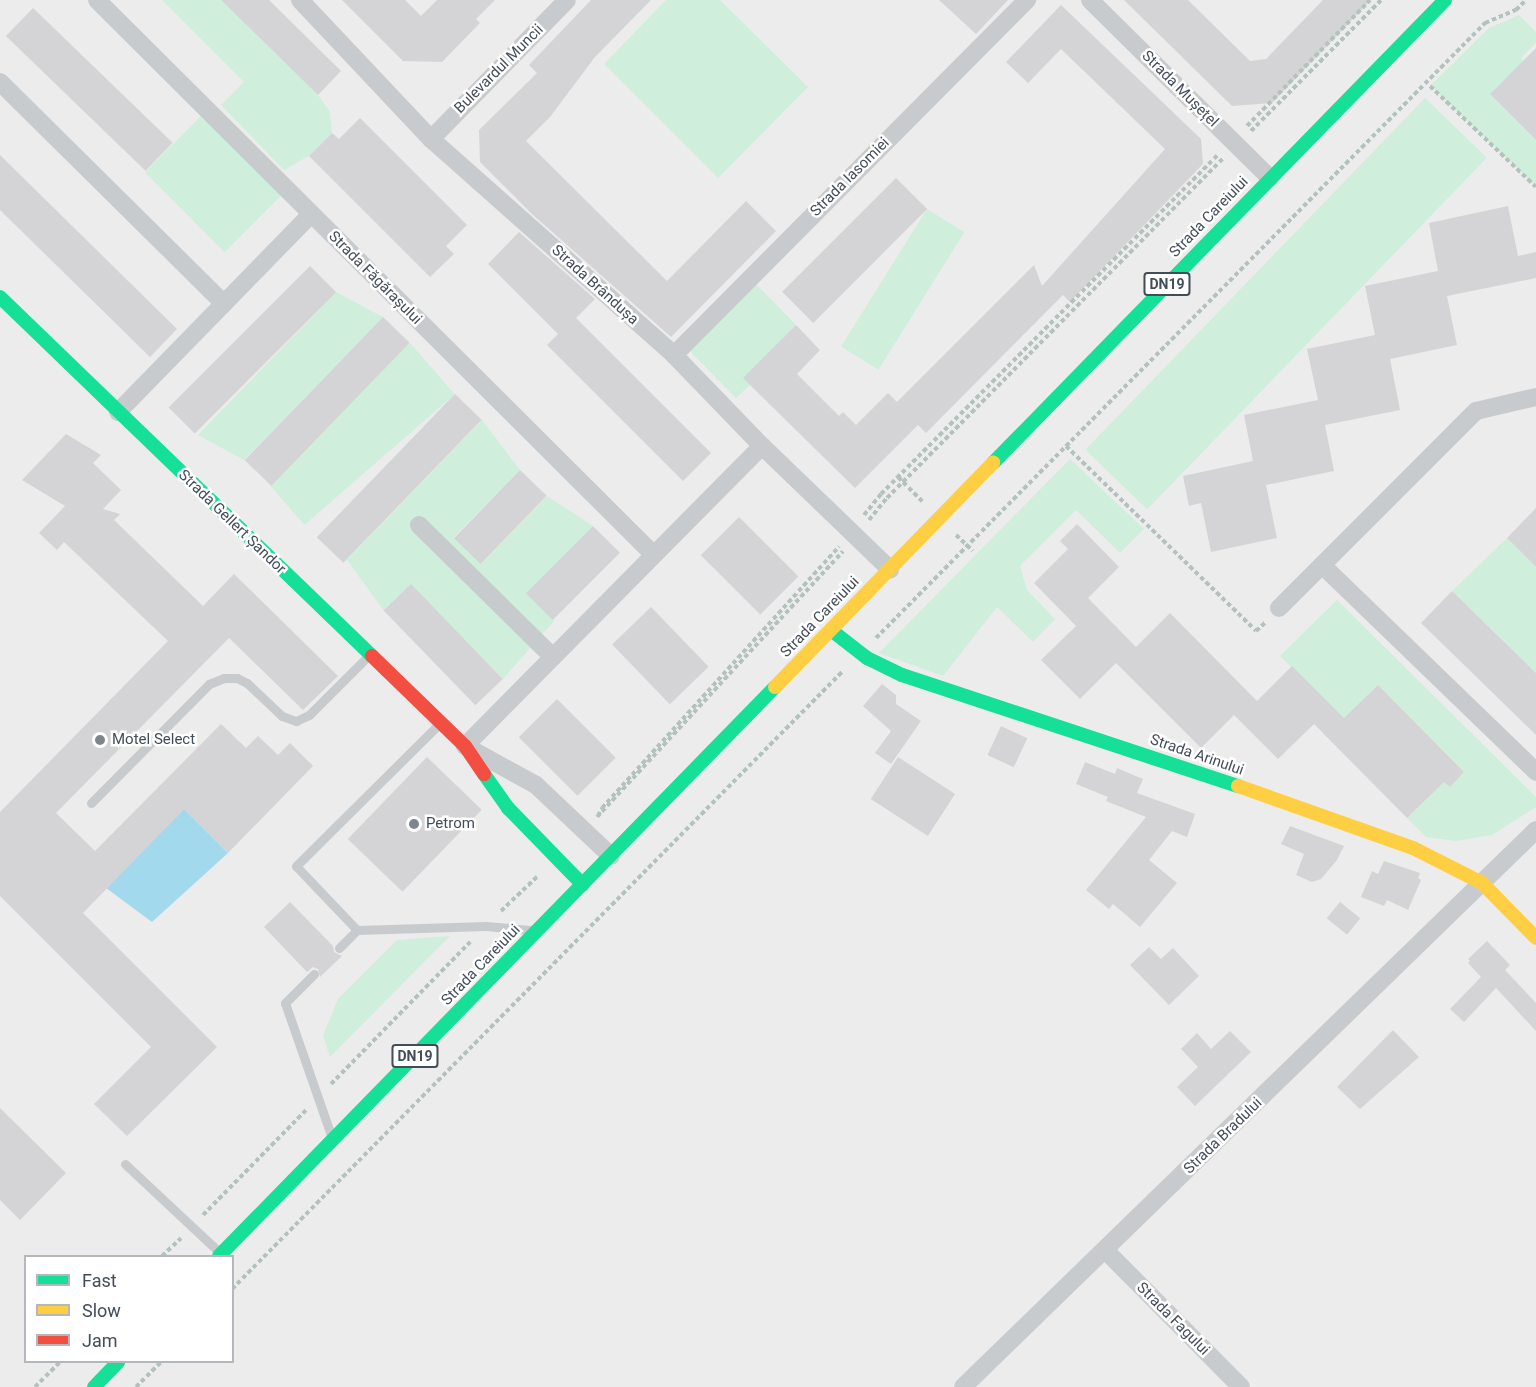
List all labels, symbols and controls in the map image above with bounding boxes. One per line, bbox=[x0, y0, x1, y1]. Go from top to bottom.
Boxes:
street label: Bulevardul Muncii bbox=[451, 21, 547, 117]
street label: Strada Mușețel bbox=[1138, 47, 1222, 131]
street label: Strada Iasomiei bbox=[807, 134, 893, 220]
street label: Strada Careiului bbox=[1166, 173, 1252, 261]
street label: Strada Făgărașului bbox=[325, 228, 425, 328]
street label: Strada Brândușa bbox=[548, 241, 642, 329]
road number: DN19 bbox=[1143, 273, 1191, 295]
street label: Strada Gellert Șandor bbox=[175, 466, 289, 578]
street label: Strada Careiului bbox=[777, 573, 863, 661]
place label: Motel Select bbox=[112, 731, 195, 749]
street label: Strada Arinului bbox=[1148, 731, 1246, 779]
marker: Motel Select bbox=[93, 733, 107, 747]
place label: Petrom bbox=[426, 815, 475, 833]
marker: Petrom bbox=[407, 817, 421, 831]
street label: Strada Careiului bbox=[438, 921, 524, 1009]
road number: DN19 bbox=[391, 1045, 439, 1067]
street label: Strada Bradului bbox=[1180, 1094, 1266, 1178]
legend bbox=[24, 1255, 234, 1363]
text: Fast bbox=[82, 1270, 117, 1291]
street label: Strada Fagului bbox=[1133, 1279, 1213, 1359]
text: Slow bbox=[82, 1300, 121, 1321]
text: Jam bbox=[82, 1330, 118, 1351]

